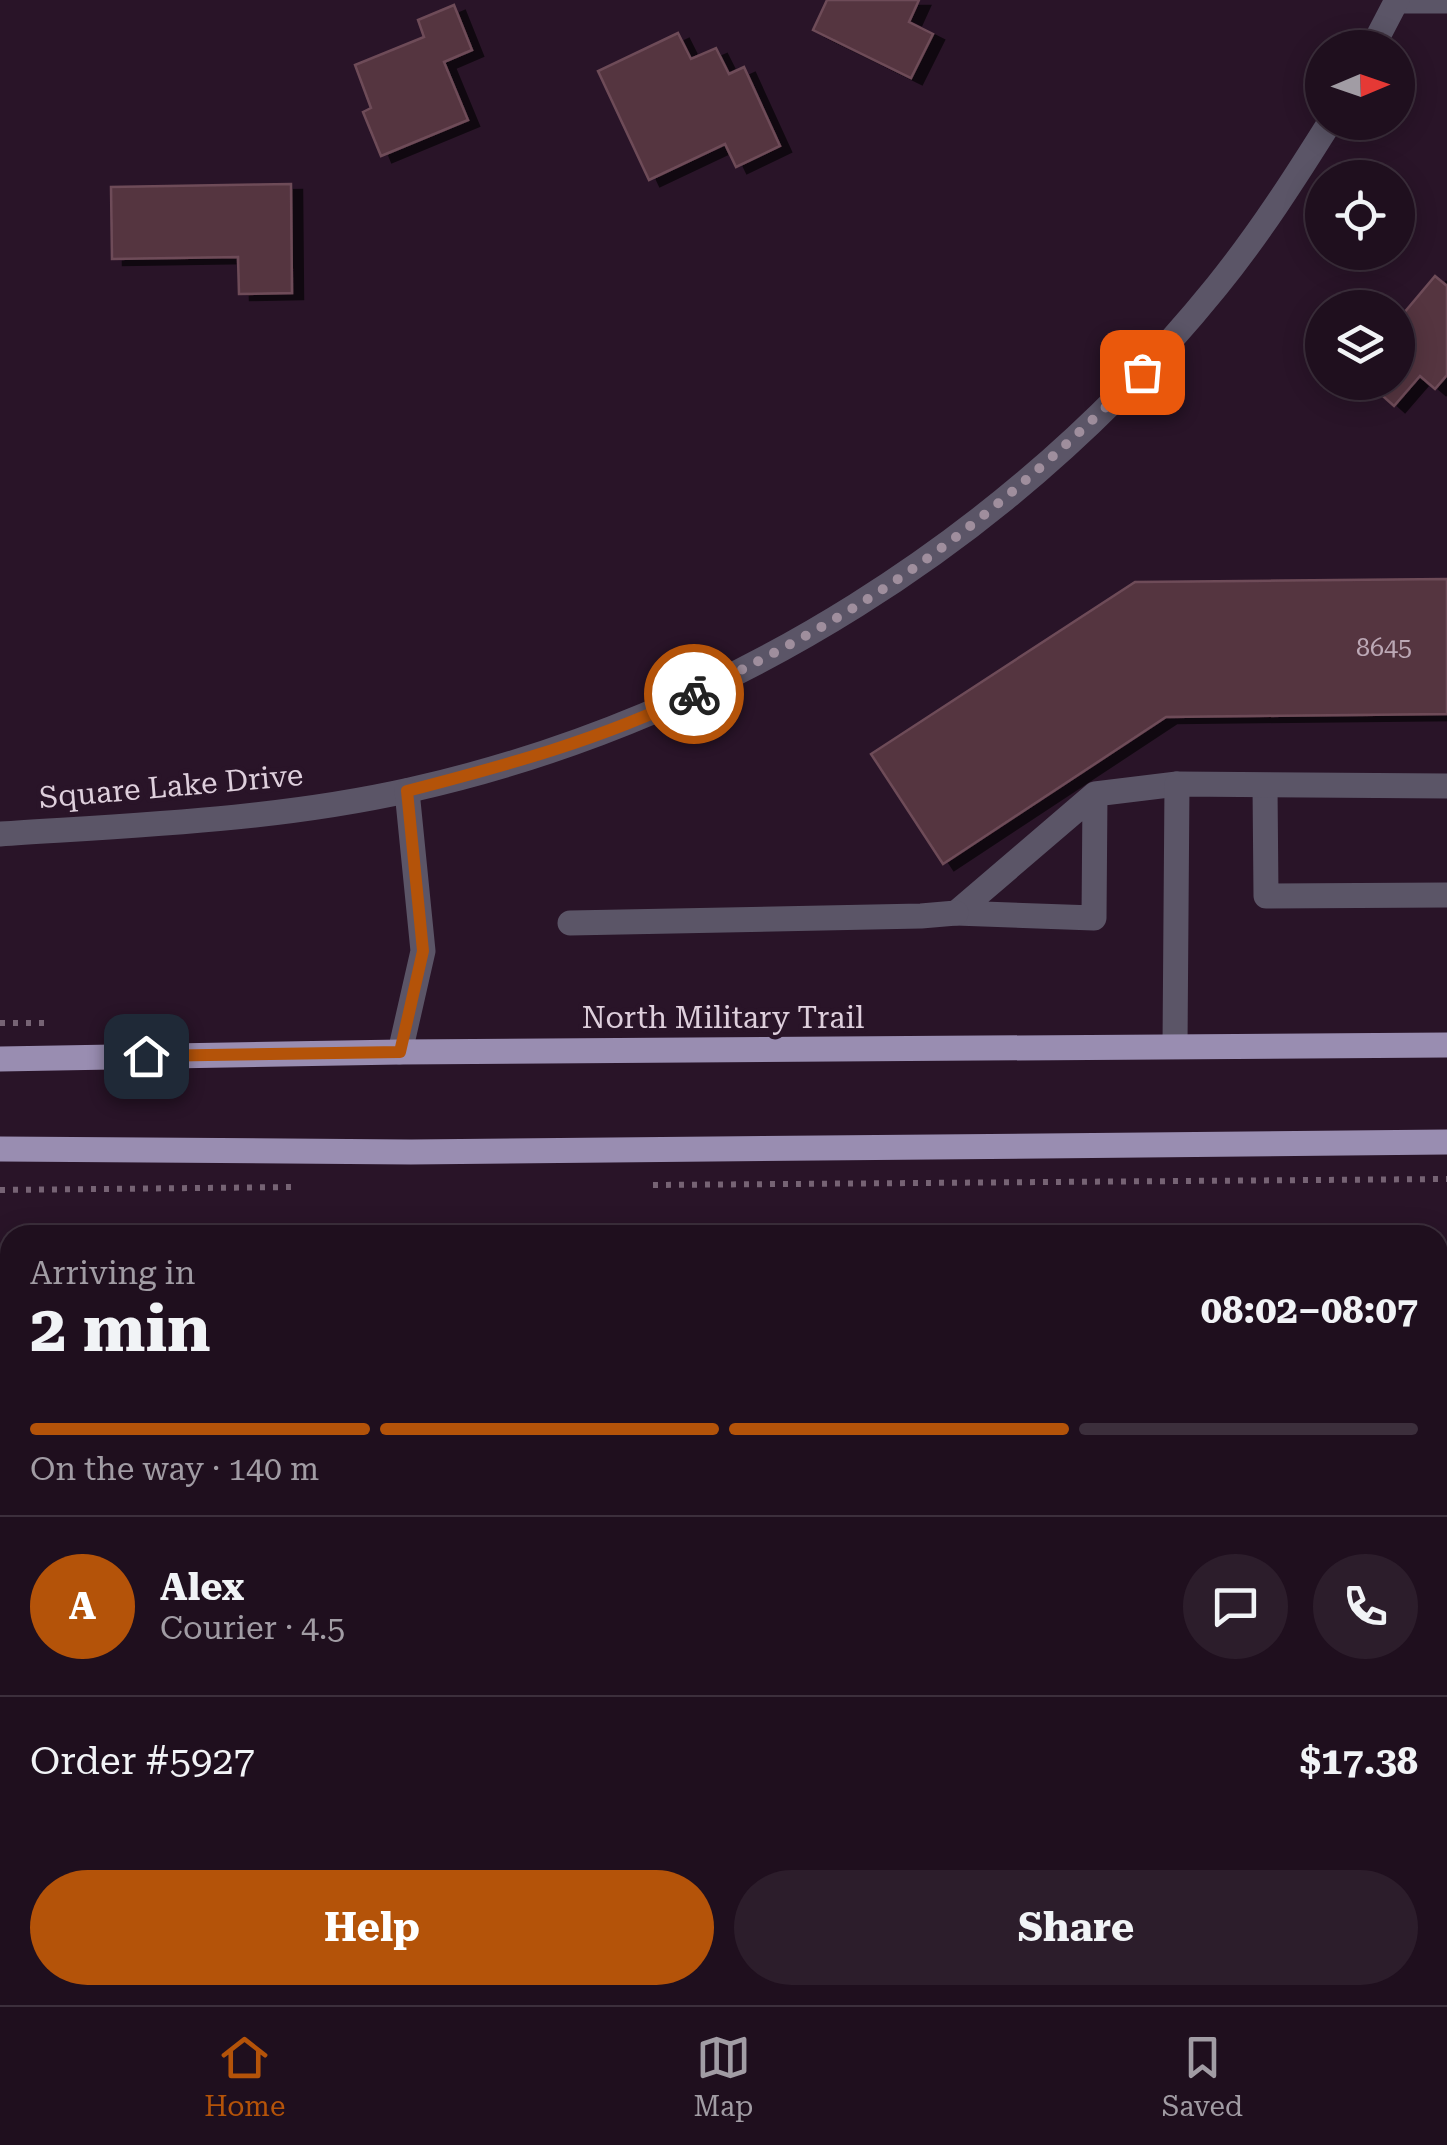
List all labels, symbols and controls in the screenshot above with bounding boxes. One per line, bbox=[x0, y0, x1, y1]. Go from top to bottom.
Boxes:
north arrow bbox=[1305, 30, 1415, 140]
map controls bbox=[1305, 30, 1415, 400]
button: locate bbox=[1305, 160, 1415, 270]
button: layers bbox=[1305, 290, 1415, 400]
pin bbox=[1100, 330, 1185, 415]
icon: bag bbox=[1115, 345, 1170, 400]
house number: 8645 bbox=[1356, 633, 1412, 662]
courier bbox=[644, 644, 744, 744]
icon: bike bbox=[667, 667, 722, 722]
street label: Square Lake Drive bbox=[38, 757, 304, 815]
street label: North Military Trail bbox=[582, 1000, 864, 1035]
pin bbox=[104, 1014, 189, 1099]
icon: home bbox=[119, 1029, 174, 1084]
text: Arriving in bbox=[30, 1254, 195, 1292]
text: 08:02–08:07 bbox=[1201, 1288, 1418, 1332]
text: 2 min bbox=[30, 1291, 211, 1367]
text: On the way · 140 m bbox=[30, 1450, 319, 1488]
button: chat bbox=[1183, 1554, 1288, 1659]
button: phone bbox=[1313, 1554, 1418, 1659]
text: Alex bbox=[160, 1565, 244, 1609]
text: A bbox=[69, 1584, 96, 1628]
text: Courier · 4.5 bbox=[160, 1609, 345, 1647]
text: Order #5927 bbox=[30, 1739, 255, 1783]
text: $17.38 bbox=[1300, 1739, 1418, 1783]
button: Help bbox=[30, 1870, 714, 1985]
button: Share bbox=[734, 1870, 1418, 1985]
tab: Home bbox=[204, 2030, 285, 2123]
tab: Map bbox=[694, 2030, 753, 2123]
tab: Saved bbox=[1162, 2030, 1243, 2123]

